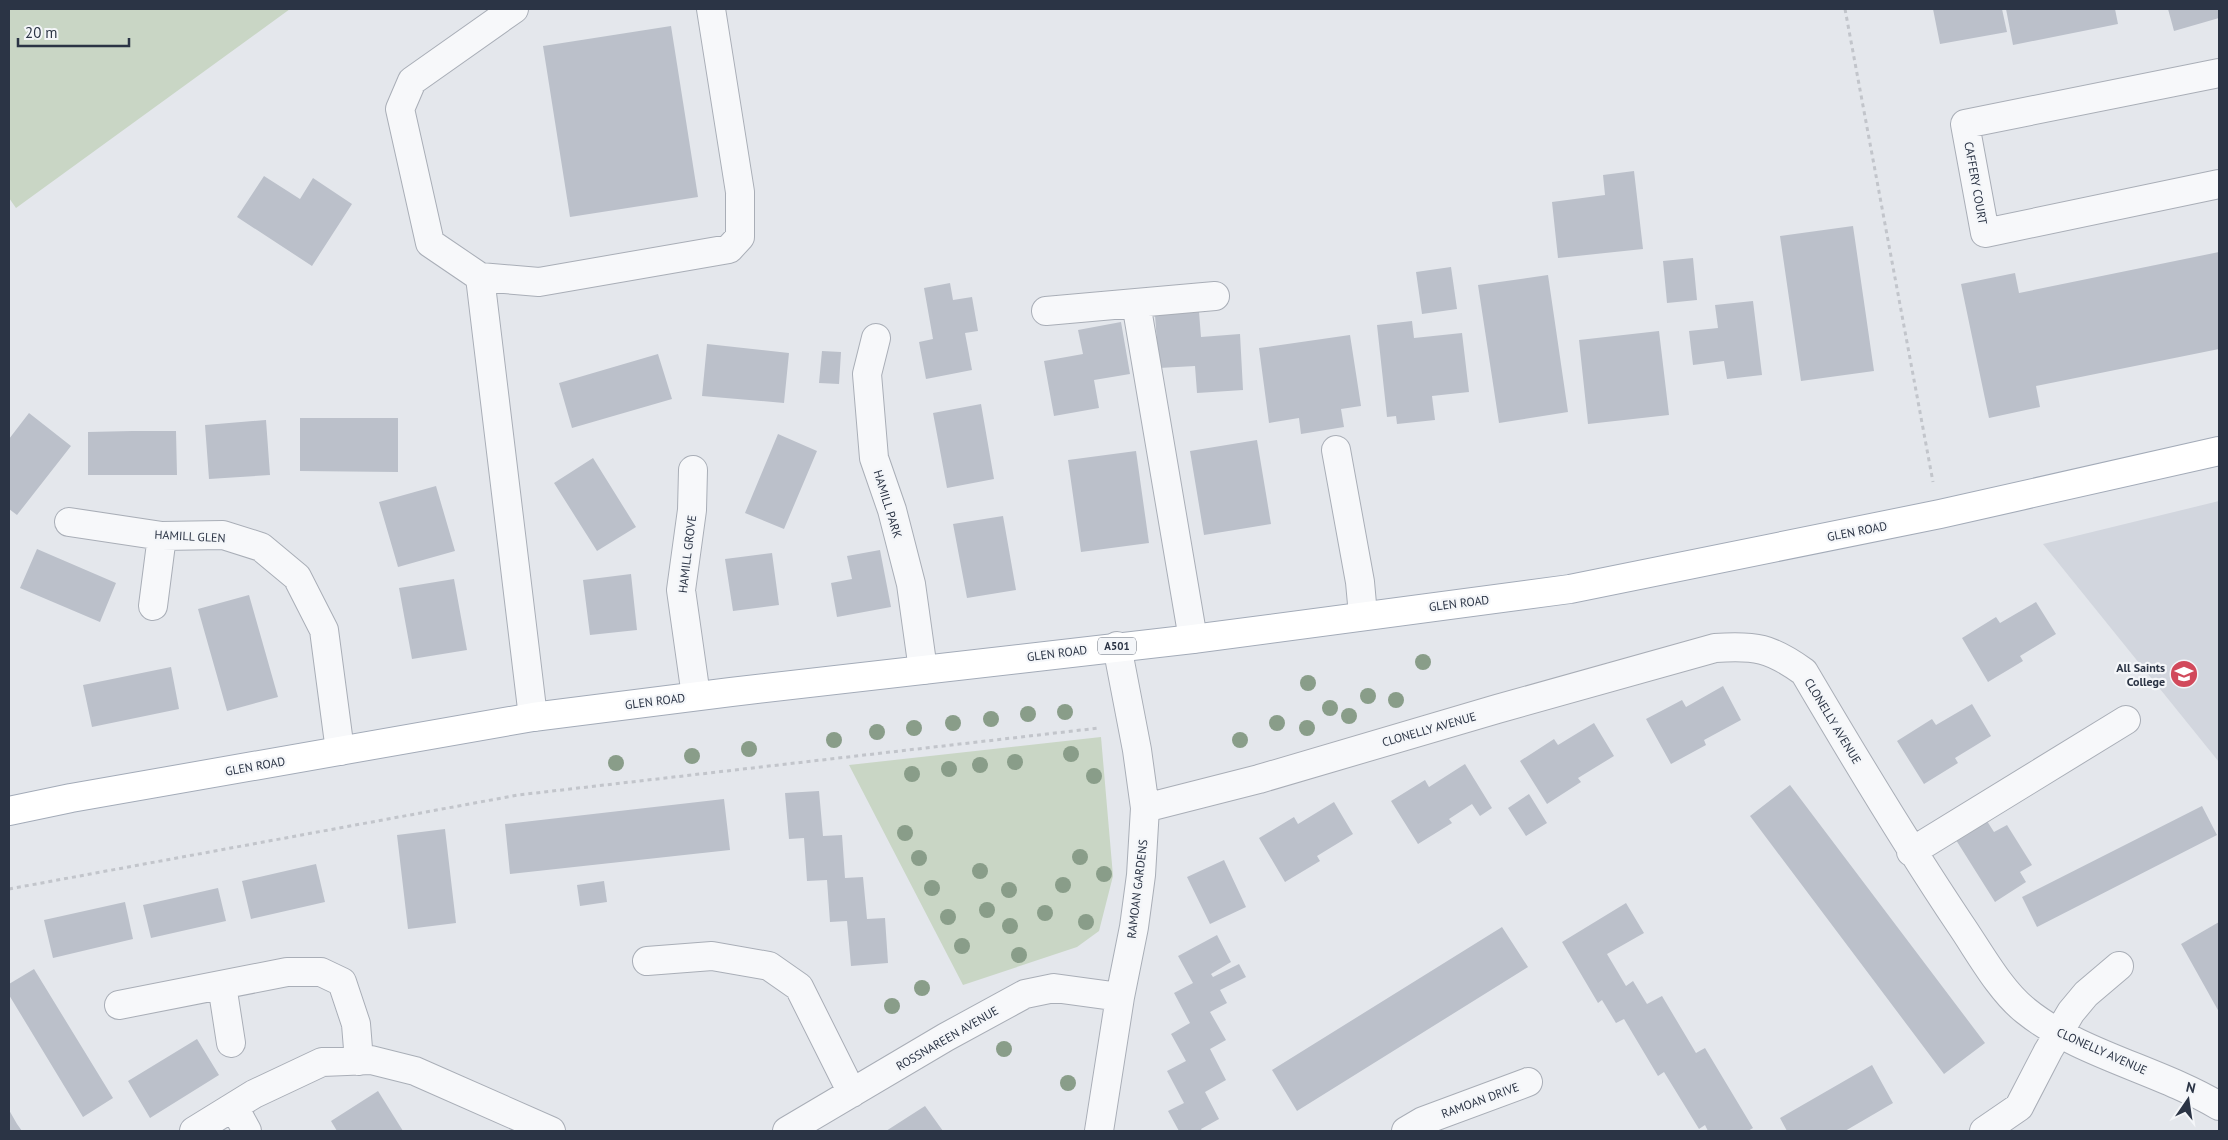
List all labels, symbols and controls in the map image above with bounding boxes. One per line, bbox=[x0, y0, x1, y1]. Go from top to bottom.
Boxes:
scale bar bbox=[18, 15, 129, 47]
text: 20 m bbox=[25, 23, 58, 42]
street label: CAFFERY COURT bbox=[1961, 140, 1991, 226]
street label: HAMILL PARK bbox=[871, 468, 905, 540]
street label: HAMILL GROVE bbox=[675, 514, 699, 594]
street label: GLEN ROAD bbox=[1826, 518, 1888, 544]
street label: HAMILL GLEN bbox=[154, 527, 226, 545]
street label: GLEN ROAD bbox=[1428, 592, 1490, 614]
road number: A501 bbox=[1098, 637, 1136, 654]
street label: GLEN ROAD bbox=[1026, 642, 1088, 664]
school or university icon: All Saints College bbox=[2169, 659, 2199, 689]
place label: All Saints College bbox=[2116, 660, 2165, 689]
street label: CLONELLY AVENUE bbox=[1801, 675, 1865, 767]
street label: GLEN ROAD bbox=[624, 690, 686, 712]
street label: CLONELLY AVENUE bbox=[1380, 708, 1478, 750]
street label: GLEN ROAD bbox=[224, 753, 286, 779]
street label: RAMOAN GARDENS bbox=[1123, 839, 1151, 939]
street label: ROSSNAREEN AVENUE bbox=[893, 1003, 1001, 1073]
street label: CLONELLY AVENUE bbox=[2054, 1024, 2150, 1078]
north arrow bbox=[2163, 1075, 2213, 1125]
text: N bbox=[2184, 1078, 2197, 1097]
street label: RAMOAN DRIVE bbox=[1439, 1079, 1521, 1121]

